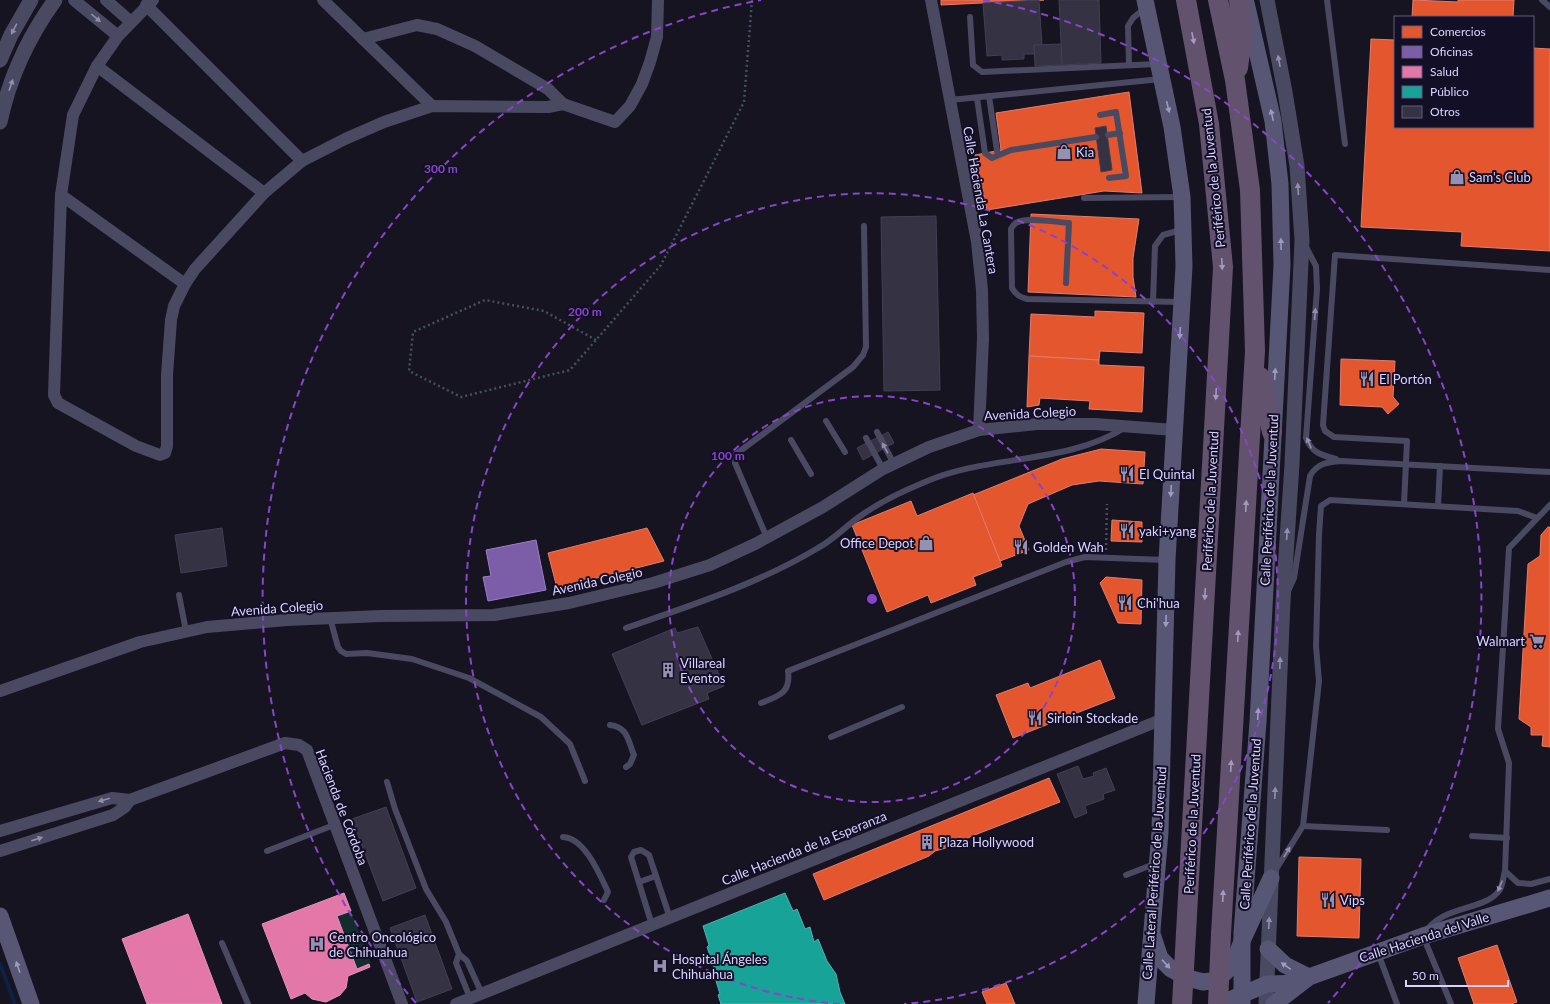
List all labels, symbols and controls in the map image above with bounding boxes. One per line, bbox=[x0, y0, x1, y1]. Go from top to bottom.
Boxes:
one-way arrow bbox=[91, 14, 101, 23]
legend bbox=[1394, 16, 1534, 128]
one-way arrow bbox=[11, 23, 17, 35]
text: Comercios bbox=[1430, 24, 1486, 39]
one-way arrow bbox=[1190, 32, 1196, 44]
text: Oficinas bbox=[1430, 44, 1473, 59]
one-way arrow bbox=[1276, 55, 1282, 67]
text: Salud bbox=[1430, 64, 1459, 79]
one-way arrow bbox=[8, 79, 14, 91]
text: Público bbox=[1430, 84, 1469, 99]
one-way arrow bbox=[1165, 100, 1171, 113]
text: Otros bbox=[1430, 104, 1460, 119]
street label: Periférico de la Juventud bbox=[1198, 107, 1228, 249]
one-way arrow bbox=[1268, 109, 1274, 121]
street label: Calle Hacienda La Cantera bbox=[960, 125, 1002, 275]
shop icon: Kia bbox=[1055, 143, 1073, 161]
place label: Kia bbox=[1076, 144, 1094, 160]
text: 300 m bbox=[424, 161, 458, 176]
shop icon: Sam's Club bbox=[1448, 168, 1466, 186]
place label: Sam's Club bbox=[1469, 169, 1531, 185]
one-way arrow bbox=[1295, 183, 1302, 195]
one-way arrow bbox=[1278, 238, 1285, 250]
one-way arrow bbox=[1219, 258, 1226, 270]
text: 200 m bbox=[568, 304, 602, 319]
one-way arrow bbox=[1312, 308, 1319, 320]
one-way arrow bbox=[1176, 327, 1183, 339]
one-way arrow bbox=[1272, 368, 1279, 380]
restaurant icon: El Portón bbox=[1358, 370, 1376, 388]
place label: El Portón bbox=[1379, 371, 1432, 387]
one-way arrow bbox=[1213, 388, 1219, 401]
street label: Avenida Colegio bbox=[984, 403, 1076, 423]
street label: Calle Periférico de la Juventud bbox=[1257, 414, 1281, 586]
street label: Periférico de la Juventud bbox=[1198, 431, 1222, 571]
one-way arrow bbox=[1306, 437, 1313, 449]
one-way arrow bbox=[882, 442, 889, 454]
text: 100 m bbox=[711, 448, 745, 463]
restaurant icon: El Quintal bbox=[1118, 465, 1136, 483]
place label: El Quintal bbox=[1139, 466, 1195, 482]
one-way arrow bbox=[1168, 485, 1174, 498]
one-way arrow bbox=[1242, 500, 1249, 512]
restaurant icon: yaki+yang bbox=[1118, 522, 1136, 540]
place label: yaki+yang bbox=[1139, 523, 1197, 539]
one-way arrow bbox=[1284, 527, 1291, 540]
shop icon: Office Depot bbox=[917, 534, 935, 552]
place label: Office Depot bbox=[840, 535, 914, 551]
restaurant icon: Golden Wah bbox=[1012, 538, 1030, 556]
place label: Golden Wah bbox=[1033, 539, 1104, 555]
street label: Avenida Colegio bbox=[550, 564, 644, 598]
one-way arrow bbox=[1201, 588, 1208, 600]
centre of rings bbox=[865, 592, 879, 606]
restaurant icon: Chi'hua bbox=[1116, 594, 1134, 612]
place label: Chi'hua bbox=[1137, 595, 1180, 611]
street label: Avenida Colegio bbox=[230, 597, 324, 619]
one-way arrow bbox=[1163, 615, 1169, 628]
one-way arrow bbox=[1235, 630, 1242, 642]
supermarket icon: Walmart bbox=[1528, 632, 1546, 650]
place label: Walmart bbox=[1476, 633, 1525, 649]
place label: Villareal Eventos bbox=[680, 655, 726, 686]
one-way arrow bbox=[1277, 657, 1284, 669]
building icon: Villareal Eventos bbox=[659, 661, 677, 679]
one-way arrow bbox=[1255, 708, 1262, 720]
restaurant icon: Sirloin Stockade bbox=[1026, 709, 1044, 727]
place label: Sirloin Stockade bbox=[1047, 710, 1138, 726]
street label: Calle Periférico de la Juventud bbox=[1236, 738, 1264, 910]
street label: Hacienda de Córdoba bbox=[312, 747, 372, 867]
street label: Periférico de la Juventud bbox=[1180, 754, 1204, 894]
one-way arrow bbox=[1228, 759, 1234, 772]
street label: Calle Lateral Periférico de la Juventud bbox=[1139, 766, 1169, 980]
one-way arrow bbox=[1272, 786, 1278, 799]
one-way arrow bbox=[98, 797, 110, 803]
street label: Calle Hacienda de la Esperanza bbox=[719, 808, 889, 888]
building icon: Plaza Hollywood bbox=[918, 833, 936, 851]
place label: Plaza Hollywood bbox=[939, 834, 1034, 850]
one-way arrow bbox=[31, 836, 43, 842]
one-way arrow bbox=[1283, 846, 1290, 857]
one-way arrow bbox=[1497, 881, 1503, 892]
one-way arrow bbox=[1220, 890, 1227, 902]
restaurant icon: Vips bbox=[1319, 891, 1337, 909]
place label: Vips bbox=[1340, 892, 1365, 908]
street label: Calle Hacienda del Valle bbox=[1357, 908, 1491, 966]
one-way arrow bbox=[1266, 916, 1272, 929]
place label: Centro Oncológico de Chihuahua bbox=[329, 929, 436, 960]
hospital icon: Centro Oncológico de Chihuahua bbox=[308, 935, 326, 953]
place label: Hospital Ángeles Chihuahua bbox=[672, 951, 768, 982]
hospital icon: Hospital Ángeles Chihuahua bbox=[651, 957, 669, 975]
one-way arrow bbox=[1161, 959, 1171, 969]
one-way arrow bbox=[15, 961, 21, 973]
one-way arrow bbox=[1281, 962, 1292, 970]
scale bar bbox=[1406, 962, 1508, 988]
text: 50 m bbox=[1412, 968, 1439, 983]

